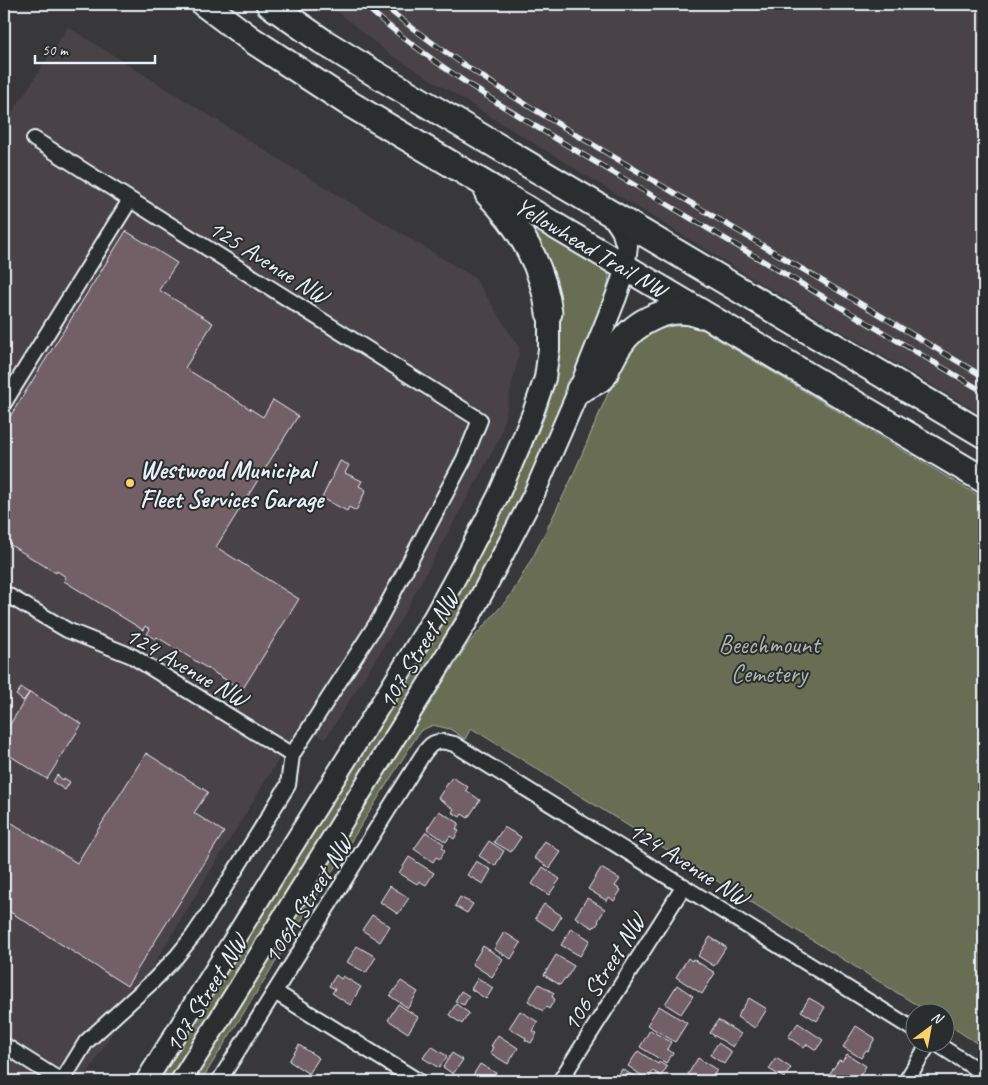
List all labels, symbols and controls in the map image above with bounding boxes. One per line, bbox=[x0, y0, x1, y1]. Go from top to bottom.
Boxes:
scale bar bbox=[35, 32, 155, 64]
text: 50 m bbox=[42, 41, 69, 60]
street label: Yellowhead Trail NW bbox=[509, 190, 675, 307]
street label: 125 Avenue NW bbox=[202, 212, 337, 313]
place label: Westwood Municipal Fleet Services Garage bbox=[140, 454, 325, 515]
marker: Westwood Municipal Fleet Services Garage bbox=[124, 477, 136, 489]
street label: 107 Street NW bbox=[371, 582, 468, 715]
street label: 124 Avenue NW bbox=[119, 619, 256, 716]
park label: Beechmount Cemetery bbox=[718, 629, 822, 690]
street label: 124 Avenue NW bbox=[622, 814, 757, 915]
street label: 106A Street NW bbox=[256, 827, 362, 970]
street label: 106 Street NW bbox=[555, 905, 654, 1038]
street label: 107 Street NW bbox=[157, 926, 256, 1059]
north arrow bbox=[906, 1002, 956, 1052]
text: N bbox=[928, 1008, 947, 1028]

